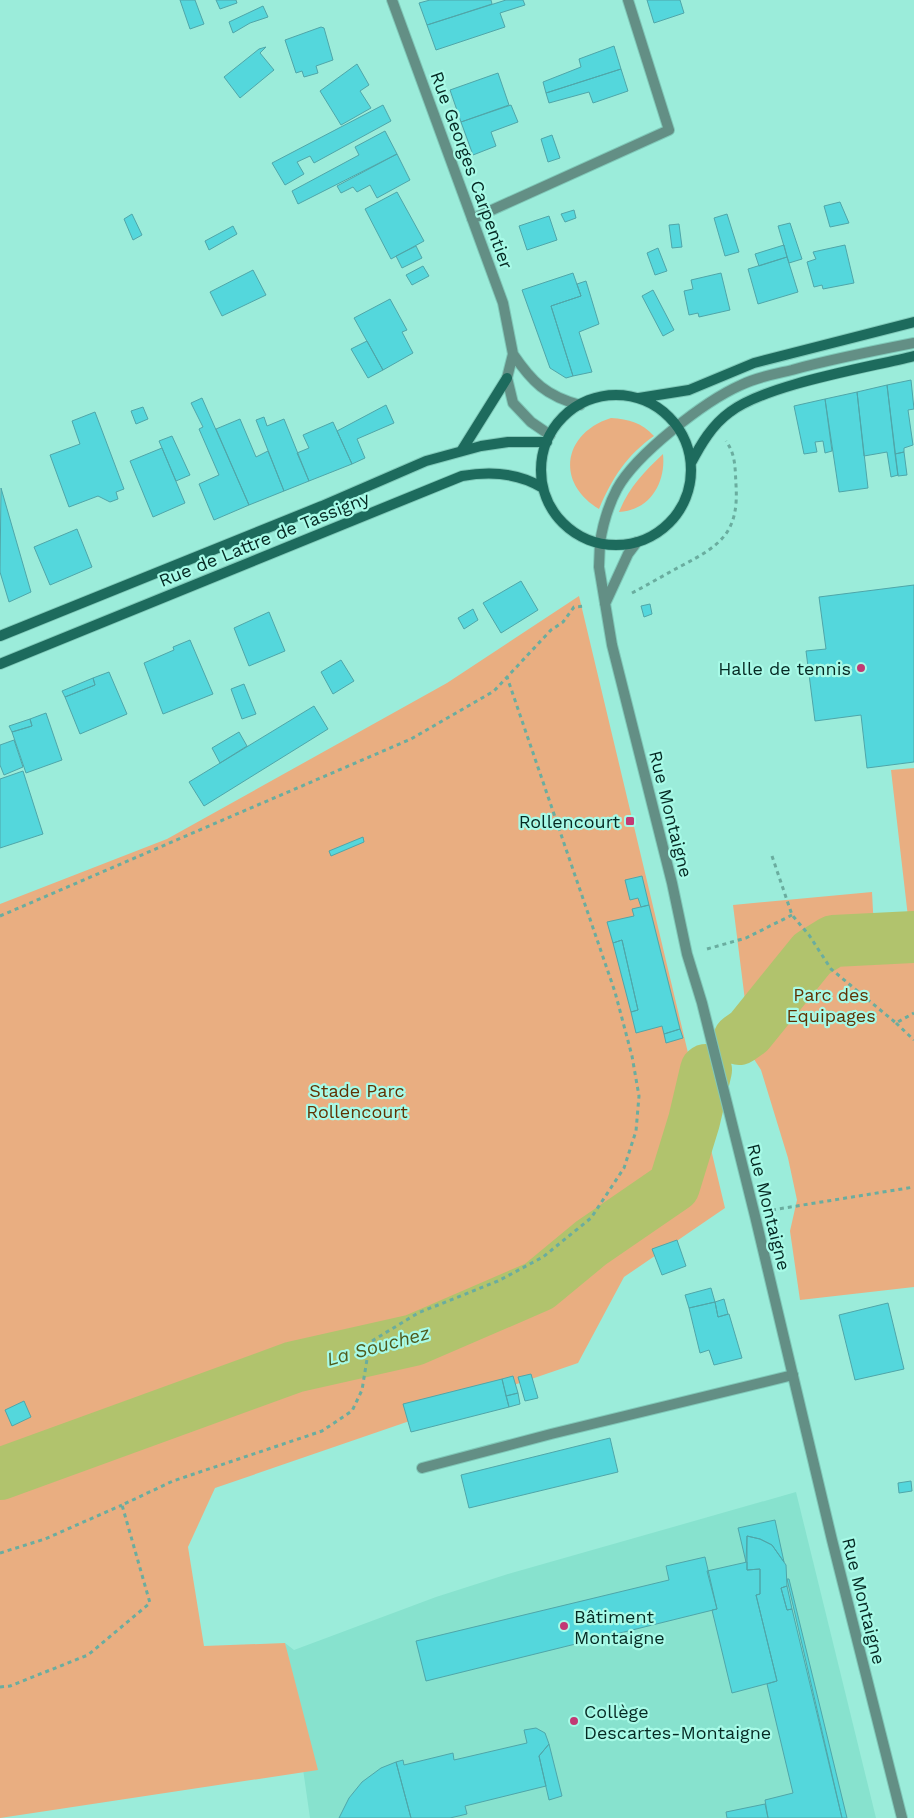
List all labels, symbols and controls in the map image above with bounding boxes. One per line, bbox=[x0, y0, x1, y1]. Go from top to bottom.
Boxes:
street label: Rue Georges Carpentier bbox=[426, 68, 518, 272]
street label: Rue de Lattre de Tassigny bbox=[156, 487, 373, 591]
place label: Halle de tennis bbox=[718, 658, 851, 679]
marker: Halle de tennis bbox=[855, 662, 867, 674]
street label: Rue Montaigne bbox=[645, 748, 697, 880]
place label: Rollencourt bbox=[519, 811, 620, 832]
marker: Rollencourt bbox=[624, 815, 636, 827]
park label: Parc des Equipages bbox=[786, 984, 876, 1026]
park label: Stade Parc Rollencourt bbox=[306, 1080, 408, 1122]
street label: Rue Montaigne bbox=[743, 1141, 795, 1273]
water label: La Souchez bbox=[324, 1321, 432, 1371]
street label: Rue Montaigne bbox=[838, 1535, 890, 1667]
place label: Bâtiment Montaigne bbox=[574, 1606, 665, 1648]
marker: Bâtiment Montaigne bbox=[558, 1620, 570, 1632]
place label: Collège Descartes-Montaigne bbox=[584, 1701, 771, 1743]
marker: Collège Descartes-Montaigne bbox=[568, 1715, 580, 1727]

